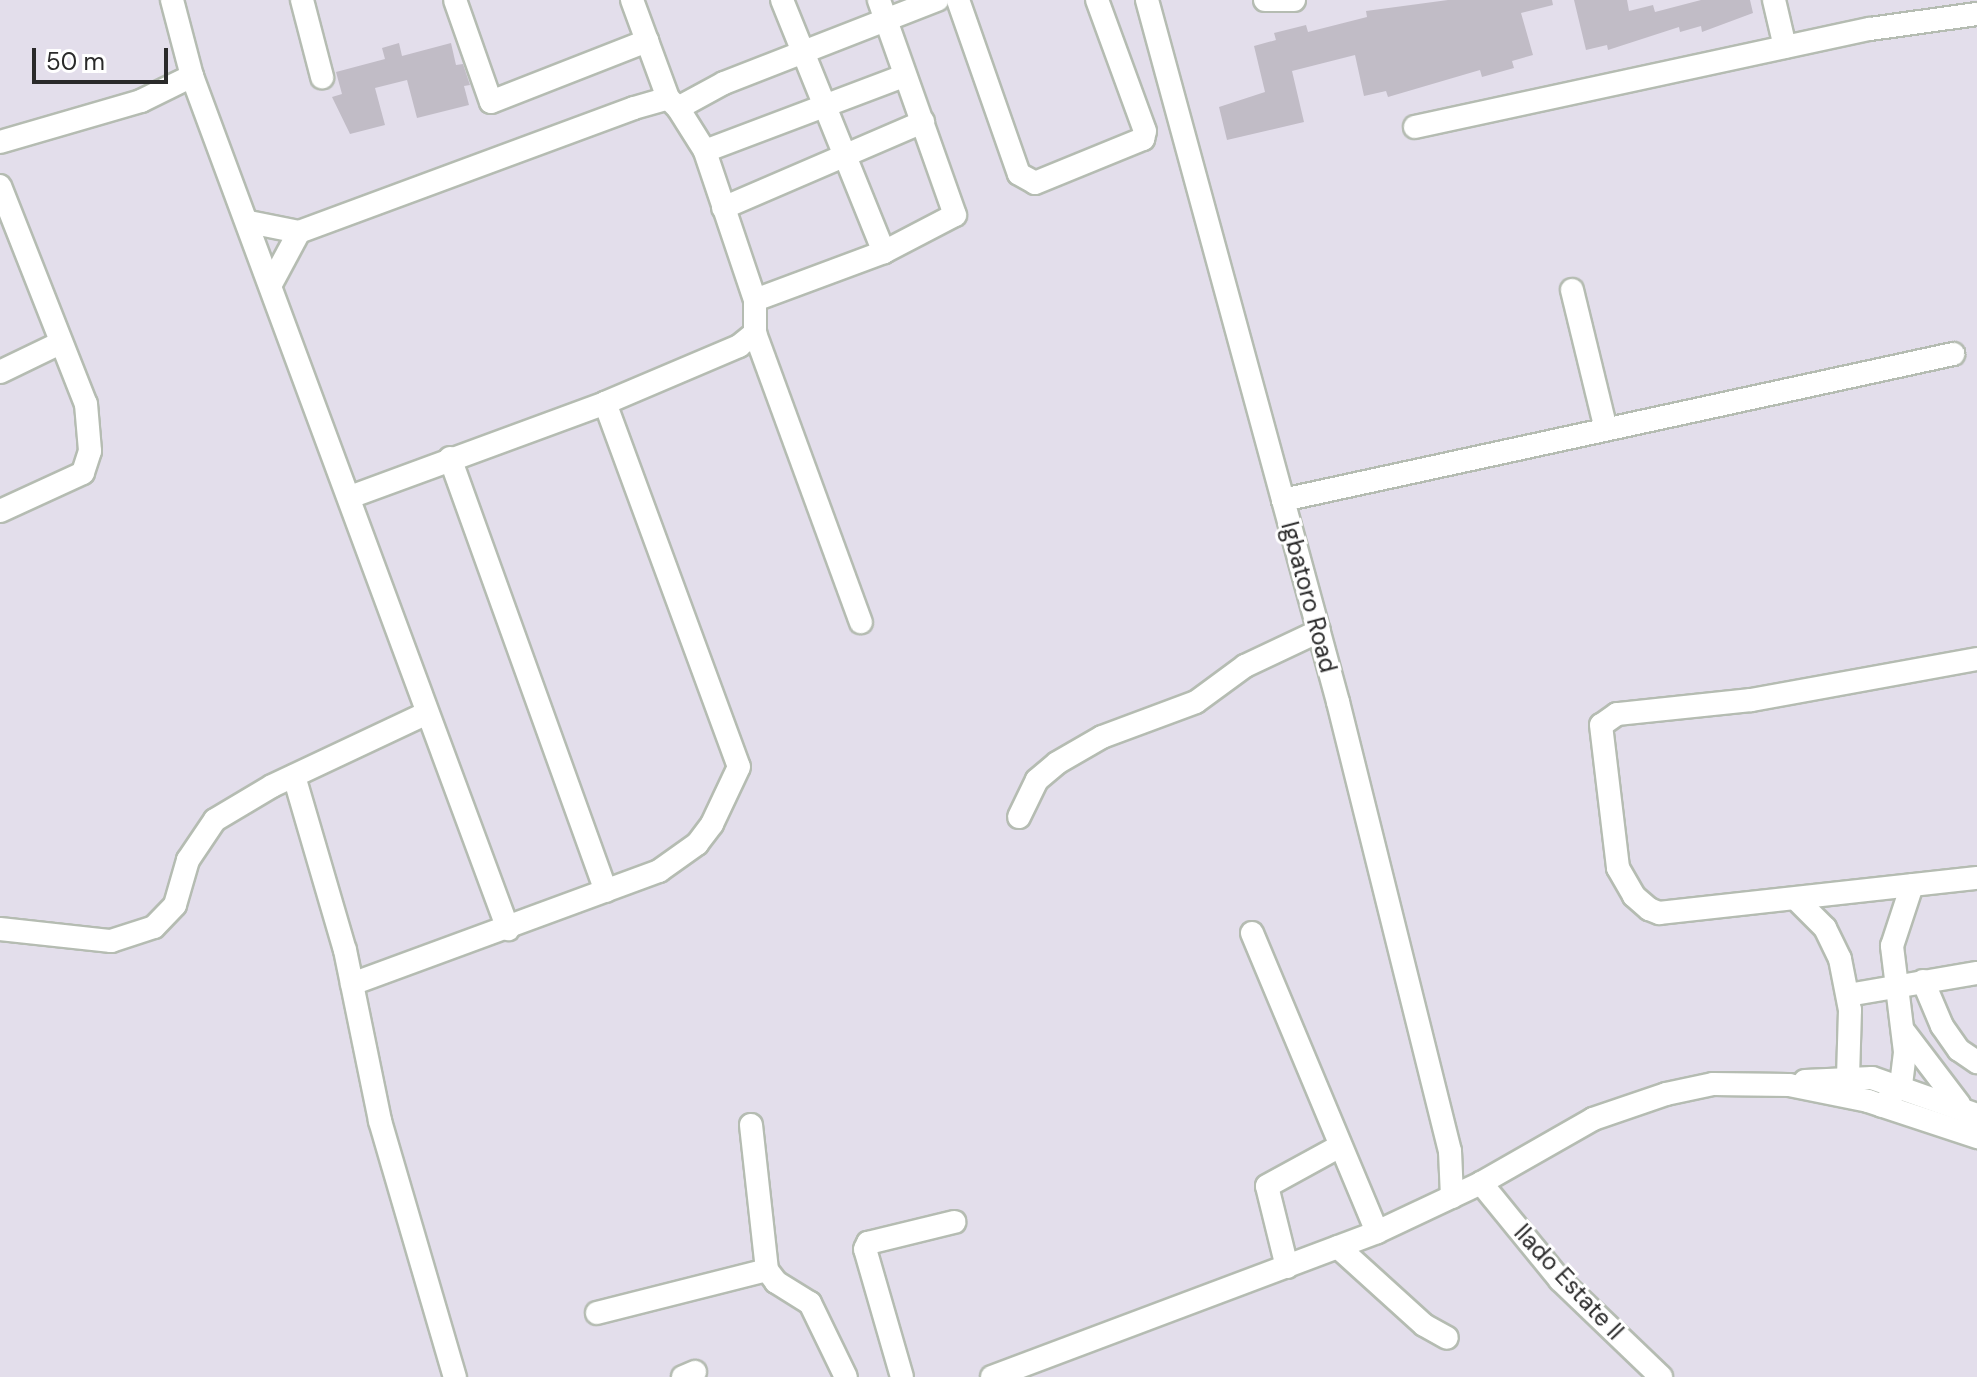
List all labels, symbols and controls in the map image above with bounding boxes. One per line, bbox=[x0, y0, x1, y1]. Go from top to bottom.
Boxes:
scale bar bbox=[36, 32, 172, 82]
text: 50 m bbox=[46, 46, 105, 77]
street label: Igbatoro Road bbox=[1275, 518, 1343, 676]
street label: Ilado Estate II bbox=[1508, 1218, 1630, 1346]

